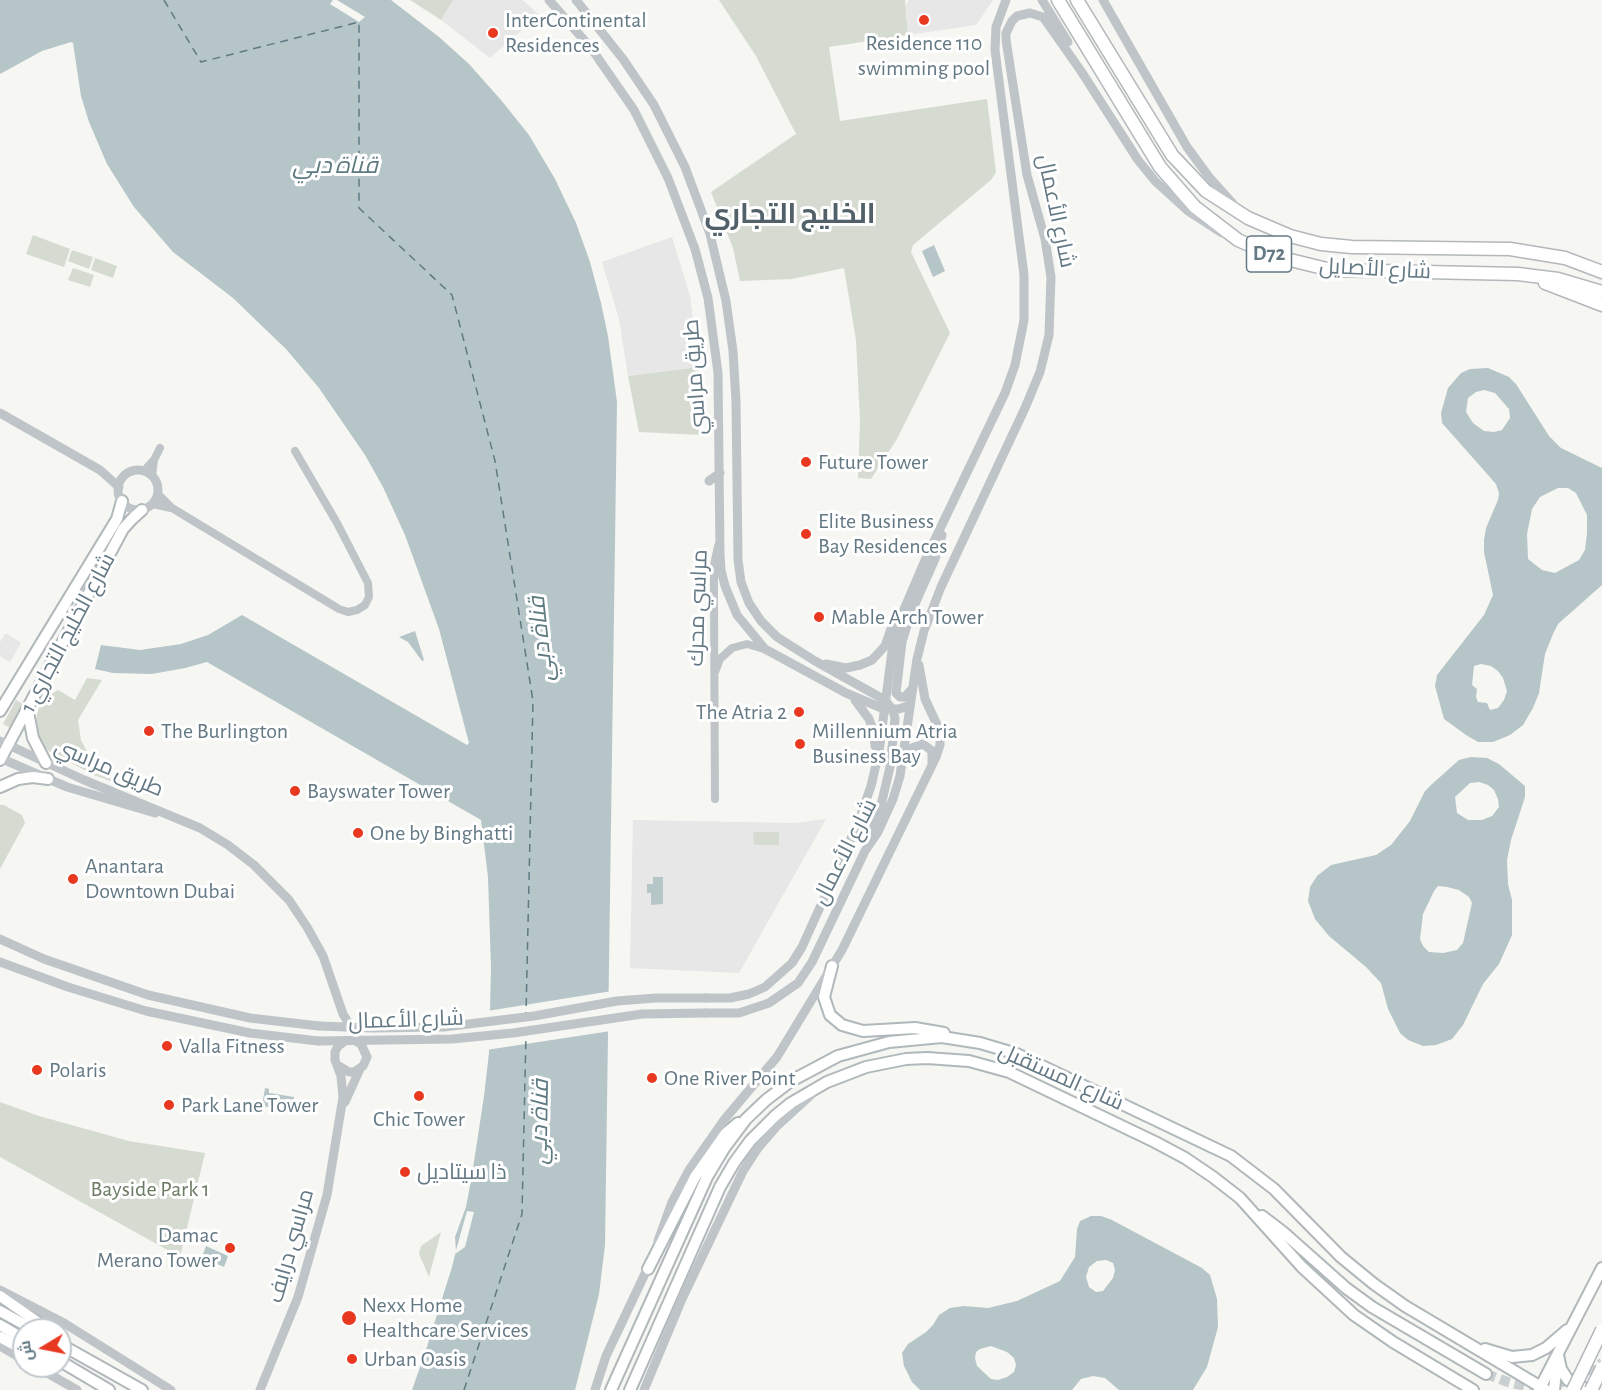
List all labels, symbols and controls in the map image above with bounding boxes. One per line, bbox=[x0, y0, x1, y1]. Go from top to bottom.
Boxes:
place label: InterContinental Residences bbox=[505, 7, 647, 58]
marker: Residence 110 swimming pool bbox=[917, 13, 931, 27]
marker: InterContinental Residences bbox=[486, 26, 500, 40]
place label: Residence 110 swimming pool bbox=[858, 30, 990, 82]
water label: قناة دبي bbox=[292, 152, 378, 180]
street label: شارع الأعمال bbox=[1031, 152, 1081, 270]
district label: الخليج التجاري bbox=[704, 198, 876, 232]
road number: D72 bbox=[1246, 236, 1292, 272]
street label: شارع الأصايل bbox=[1318, 253, 1432, 285]
street label: طريق مراسي bbox=[678, 318, 712, 436]
place label: Future Tower bbox=[818, 449, 928, 475]
marker: Future Tower bbox=[799, 455, 813, 469]
place label: Elite Business Bay Residences bbox=[818, 508, 947, 560]
marker: Elite Business Bay Residences bbox=[799, 527, 813, 541]
street label: شارع الخليج التجاري 1 bbox=[15, 549, 121, 717]
street label: مراسي محرك bbox=[683, 549, 713, 667]
water label: قناة دبي bbox=[522, 595, 560, 683]
place label: Mable Arch Tower bbox=[831, 604, 984, 630]
marker: Mable Arch Tower bbox=[812, 610, 826, 624]
place label: The Atria 2 bbox=[696, 699, 787, 725]
marker: The Atria 2 bbox=[792, 705, 806, 719]
place label: The Burlington bbox=[161, 718, 288, 744]
place label: Millennium Atria Business Bay bbox=[812, 718, 958, 770]
marker: The Burlington bbox=[142, 724, 156, 738]
street label: طريق مراسي bbox=[50, 733, 168, 803]
marker: Millennium Atria Business Bay bbox=[793, 737, 807, 751]
place label: Bayswater Tower bbox=[307, 778, 450, 804]
marker: Bayswater Tower bbox=[288, 784, 302, 798]
street label: شارع الأعمال bbox=[807, 795, 883, 909]
place label: One by Binghatti bbox=[370, 820, 513, 846]
marker: One by Binghatti bbox=[351, 826, 365, 840]
place label: Anantara Downtown Dubai bbox=[85, 853, 235, 904]
marker: Anantara Downtown Dubai bbox=[66, 872, 80, 886]
street label: شارع الأعمال bbox=[348, 1005, 464, 1035]
place label: Valla Fitness bbox=[179, 1033, 285, 1059]
street label: شارع المستقبل bbox=[994, 1038, 1128, 1116]
marker: Valla Fitness bbox=[160, 1039, 174, 1053]
place label: Polaris bbox=[49, 1057, 106, 1083]
marker: Polaris bbox=[30, 1063, 44, 1077]
place label: One River Point bbox=[664, 1065, 795, 1091]
marker: One River Point bbox=[645, 1071, 659, 1085]
water label: قناة دبي bbox=[525, 1079, 555, 1165]
marker: Chic Tower bbox=[412, 1089, 426, 1103]
place label: Park Lane Tower bbox=[181, 1092, 318, 1118]
marker: Park Lane Tower bbox=[162, 1098, 176, 1112]
place label: Chic Tower bbox=[373, 1106, 465, 1132]
place label: ذا سيتاديل bbox=[417, 1159, 507, 1185]
marker: ذا سيتاديل bbox=[398, 1165, 412, 1179]
park label: Bayside Park 1 bbox=[91, 1176, 209, 1202]
street label: مراسي درايف bbox=[262, 1186, 320, 1306]
place label: Damac Merano Tower bbox=[97, 1222, 218, 1274]
marker: Damac Merano Tower bbox=[223, 1241, 237, 1255]
place label: Nexx Home Healthcare Services bbox=[362, 1292, 529, 1344]
marker: Nexx Home Healthcare Services bbox=[340, 1309, 358, 1327]
north arrow bbox=[12, 1318, 72, 1378]
text: ش bbox=[17, 1339, 36, 1362]
place label: Urban Oasis bbox=[364, 1346, 466, 1372]
marker: Urban Oasis bbox=[345, 1352, 359, 1366]

